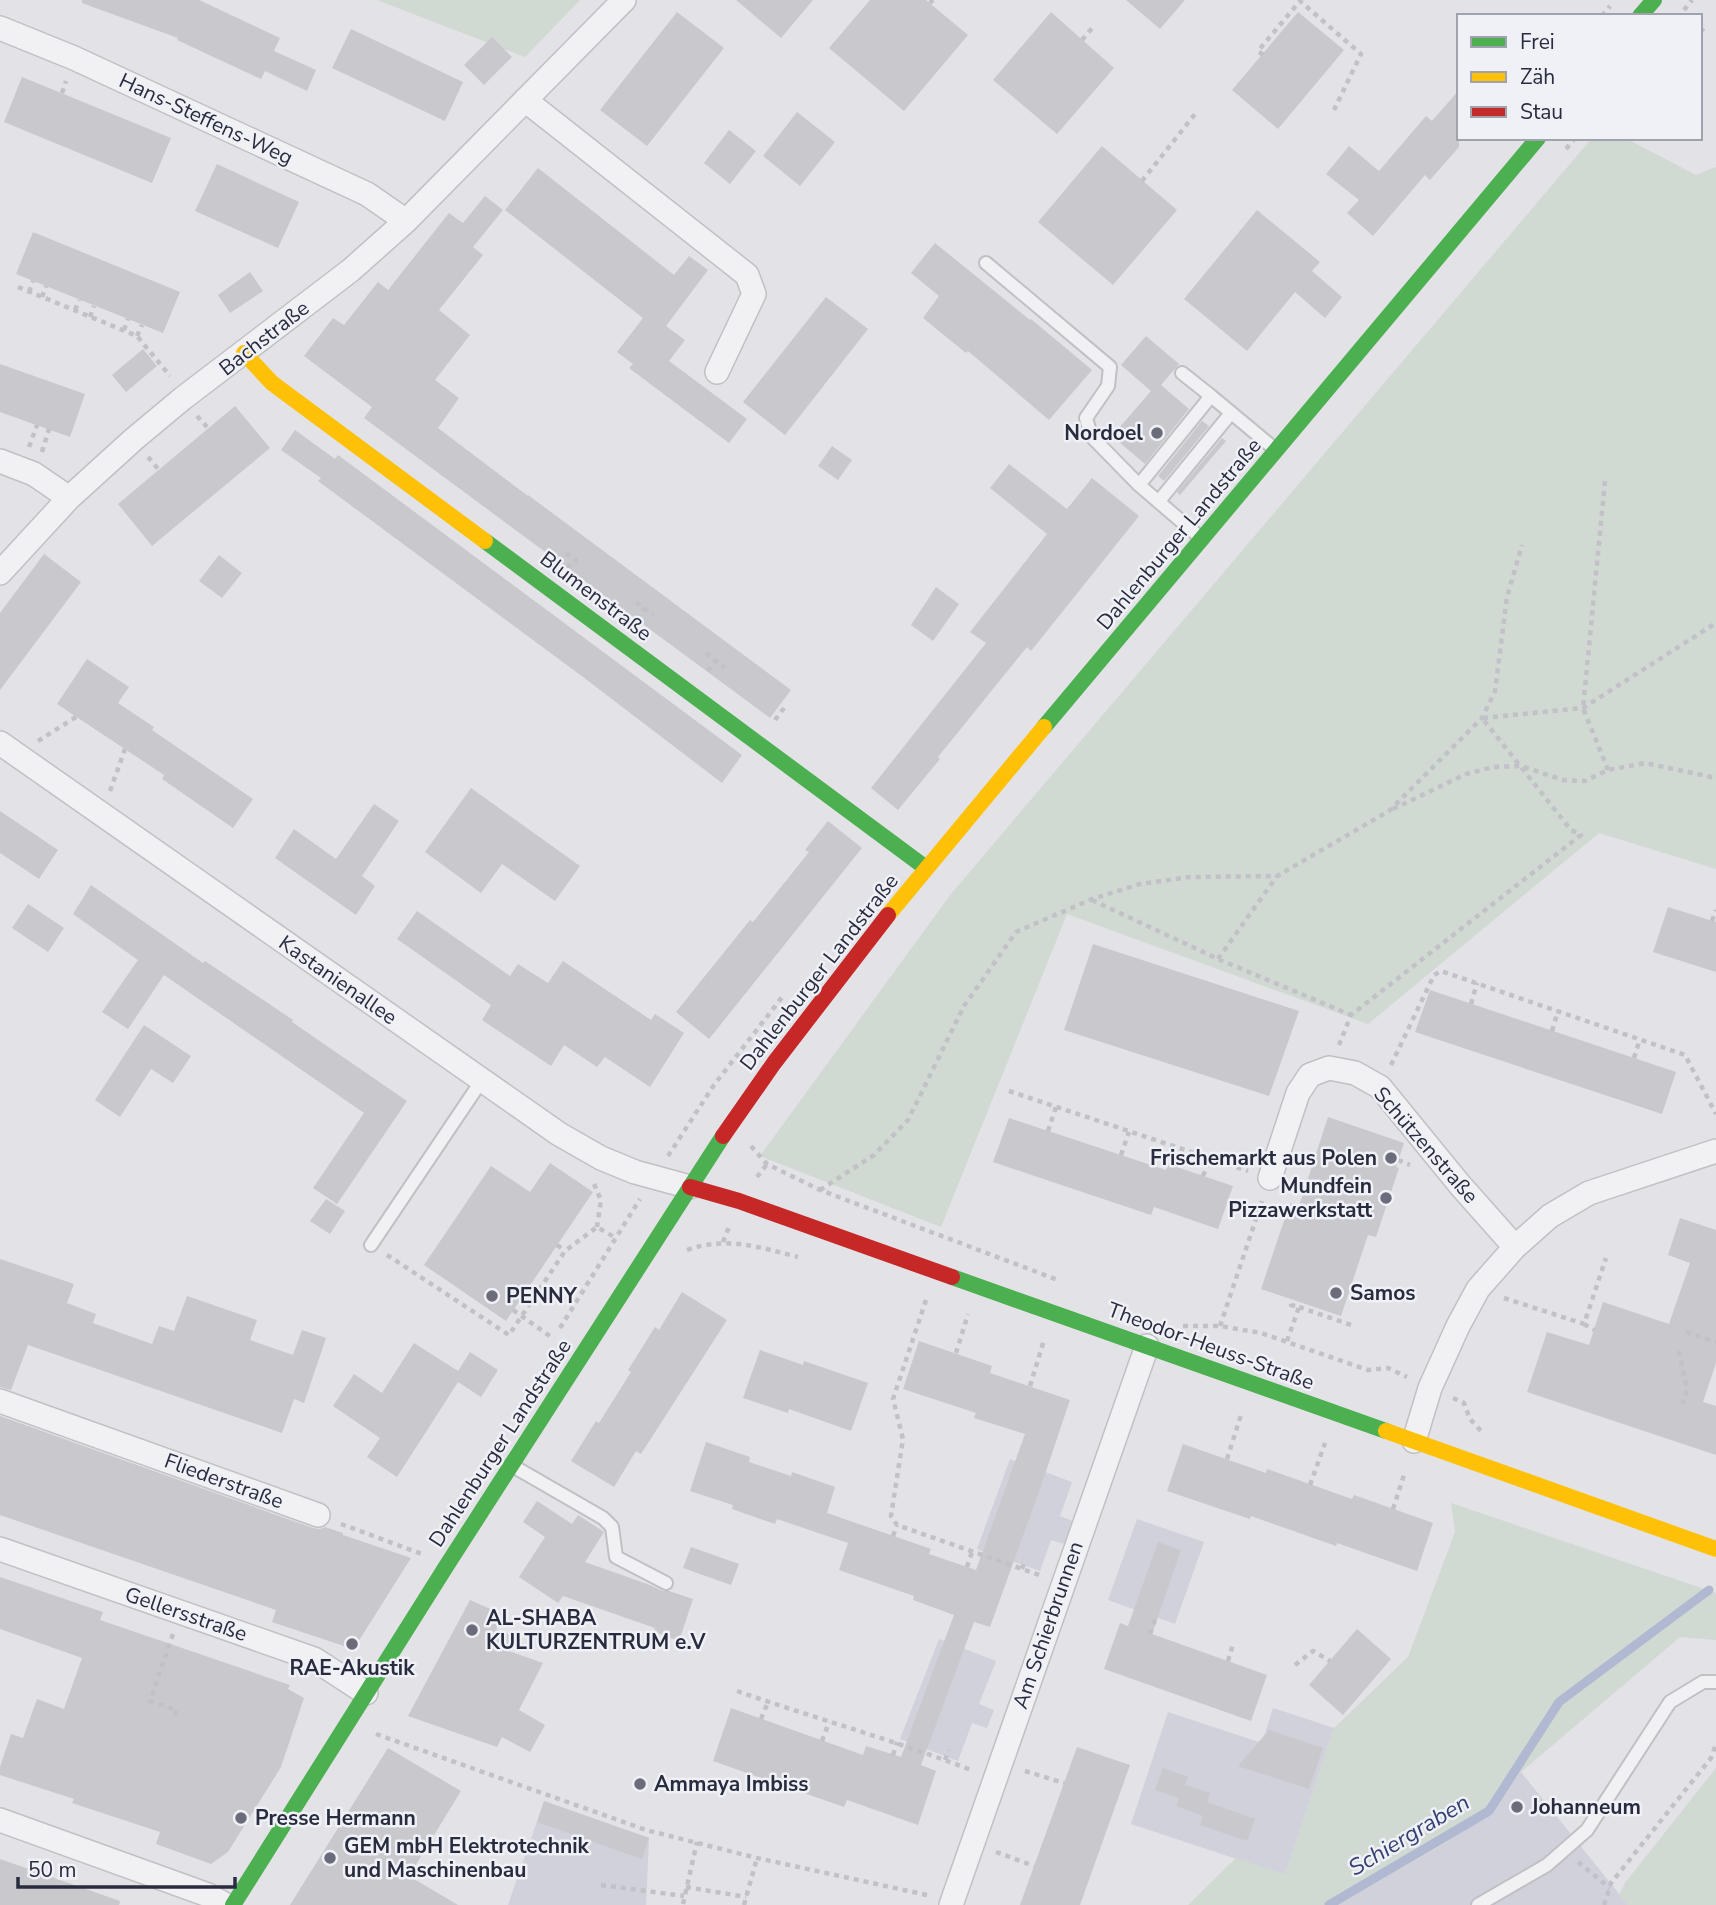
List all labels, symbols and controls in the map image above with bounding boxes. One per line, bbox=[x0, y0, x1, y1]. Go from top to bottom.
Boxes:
legend bbox=[1457, 14, 1702, 140]
text: Frei bbox=[1520, 28, 1555, 56]
text: Zäh bbox=[1520, 63, 1555, 91]
street label: Hans-Steffens-Weg bbox=[115, 66, 297, 172]
text: Stau bbox=[1520, 98, 1563, 126]
street label: Bachstraße bbox=[213, 294, 315, 382]
place label: Nordoel bbox=[1064, 419, 1143, 447]
marker: Nordoel bbox=[1149, 425, 1165, 441]
street label: Dahlenburger Landstraße bbox=[1090, 432, 1268, 636]
street label: Blumenstraße bbox=[534, 545, 658, 647]
street label: Dahlenburger Landstraße bbox=[733, 868, 905, 1076]
street label: Kastanienallee bbox=[273, 929, 403, 1031]
street label: Schützenstraße bbox=[1367, 1081, 1485, 1209]
place label: Frischemarkt aus Polen bbox=[1150, 1144, 1377, 1172]
marker: Frischemarkt aus Polen bbox=[1383, 1150, 1399, 1166]
place label: Mundfein Pizzawerkstatt bbox=[1228, 1172, 1373, 1224]
marker: Mundfein Pizzawerkstatt bbox=[1378, 1190, 1394, 1206]
place label: Samos bbox=[1350, 1279, 1416, 1307]
place label: PENNY bbox=[506, 1282, 578, 1310]
marker: Samos bbox=[1328, 1285, 1344, 1301]
marker: PENNY bbox=[484, 1288, 500, 1304]
street label: Theodor-Heuss-Straße bbox=[1104, 1296, 1318, 1396]
street label: Dahlenburger Landstraße bbox=[422, 1334, 578, 1552]
street label: Fliederstraße bbox=[161, 1447, 287, 1515]
street label: Am Schierbrunnen bbox=[1006, 1538, 1090, 1712]
street label: Gellersstraße bbox=[121, 1580, 251, 1648]
place label: AL-SHABA KULTURZENTRUM e.V bbox=[486, 1604, 706, 1656]
marker: AL-SHABA KULTURZENTRUM e.V bbox=[464, 1622, 480, 1638]
marker: RAE-Akustik bbox=[344, 1636, 360, 1652]
place label: RAE-Akustik bbox=[290, 1654, 415, 1682]
place label: Ammaya Imbiss bbox=[654, 1770, 809, 1798]
marker: Ammaya Imbiss bbox=[632, 1776, 648, 1792]
water label: Schiergraben bbox=[1343, 1787, 1475, 1883]
place label: Johanneum bbox=[1530, 1793, 1641, 1821]
marker: Johanneum bbox=[1509, 1799, 1525, 1815]
place label: Presse Hermann bbox=[255, 1804, 416, 1832]
marker: Presse Hermann bbox=[233, 1810, 249, 1826]
place label: GEM mbH Elektrotechnik und Maschinenbau bbox=[344, 1832, 590, 1884]
scale bar bbox=[18, 1846, 234, 1890]
marker: GEM mbH Elektrotechnik und Maschinenbau bbox=[322, 1850, 338, 1866]
text: 50 m bbox=[28, 1856, 77, 1884]

